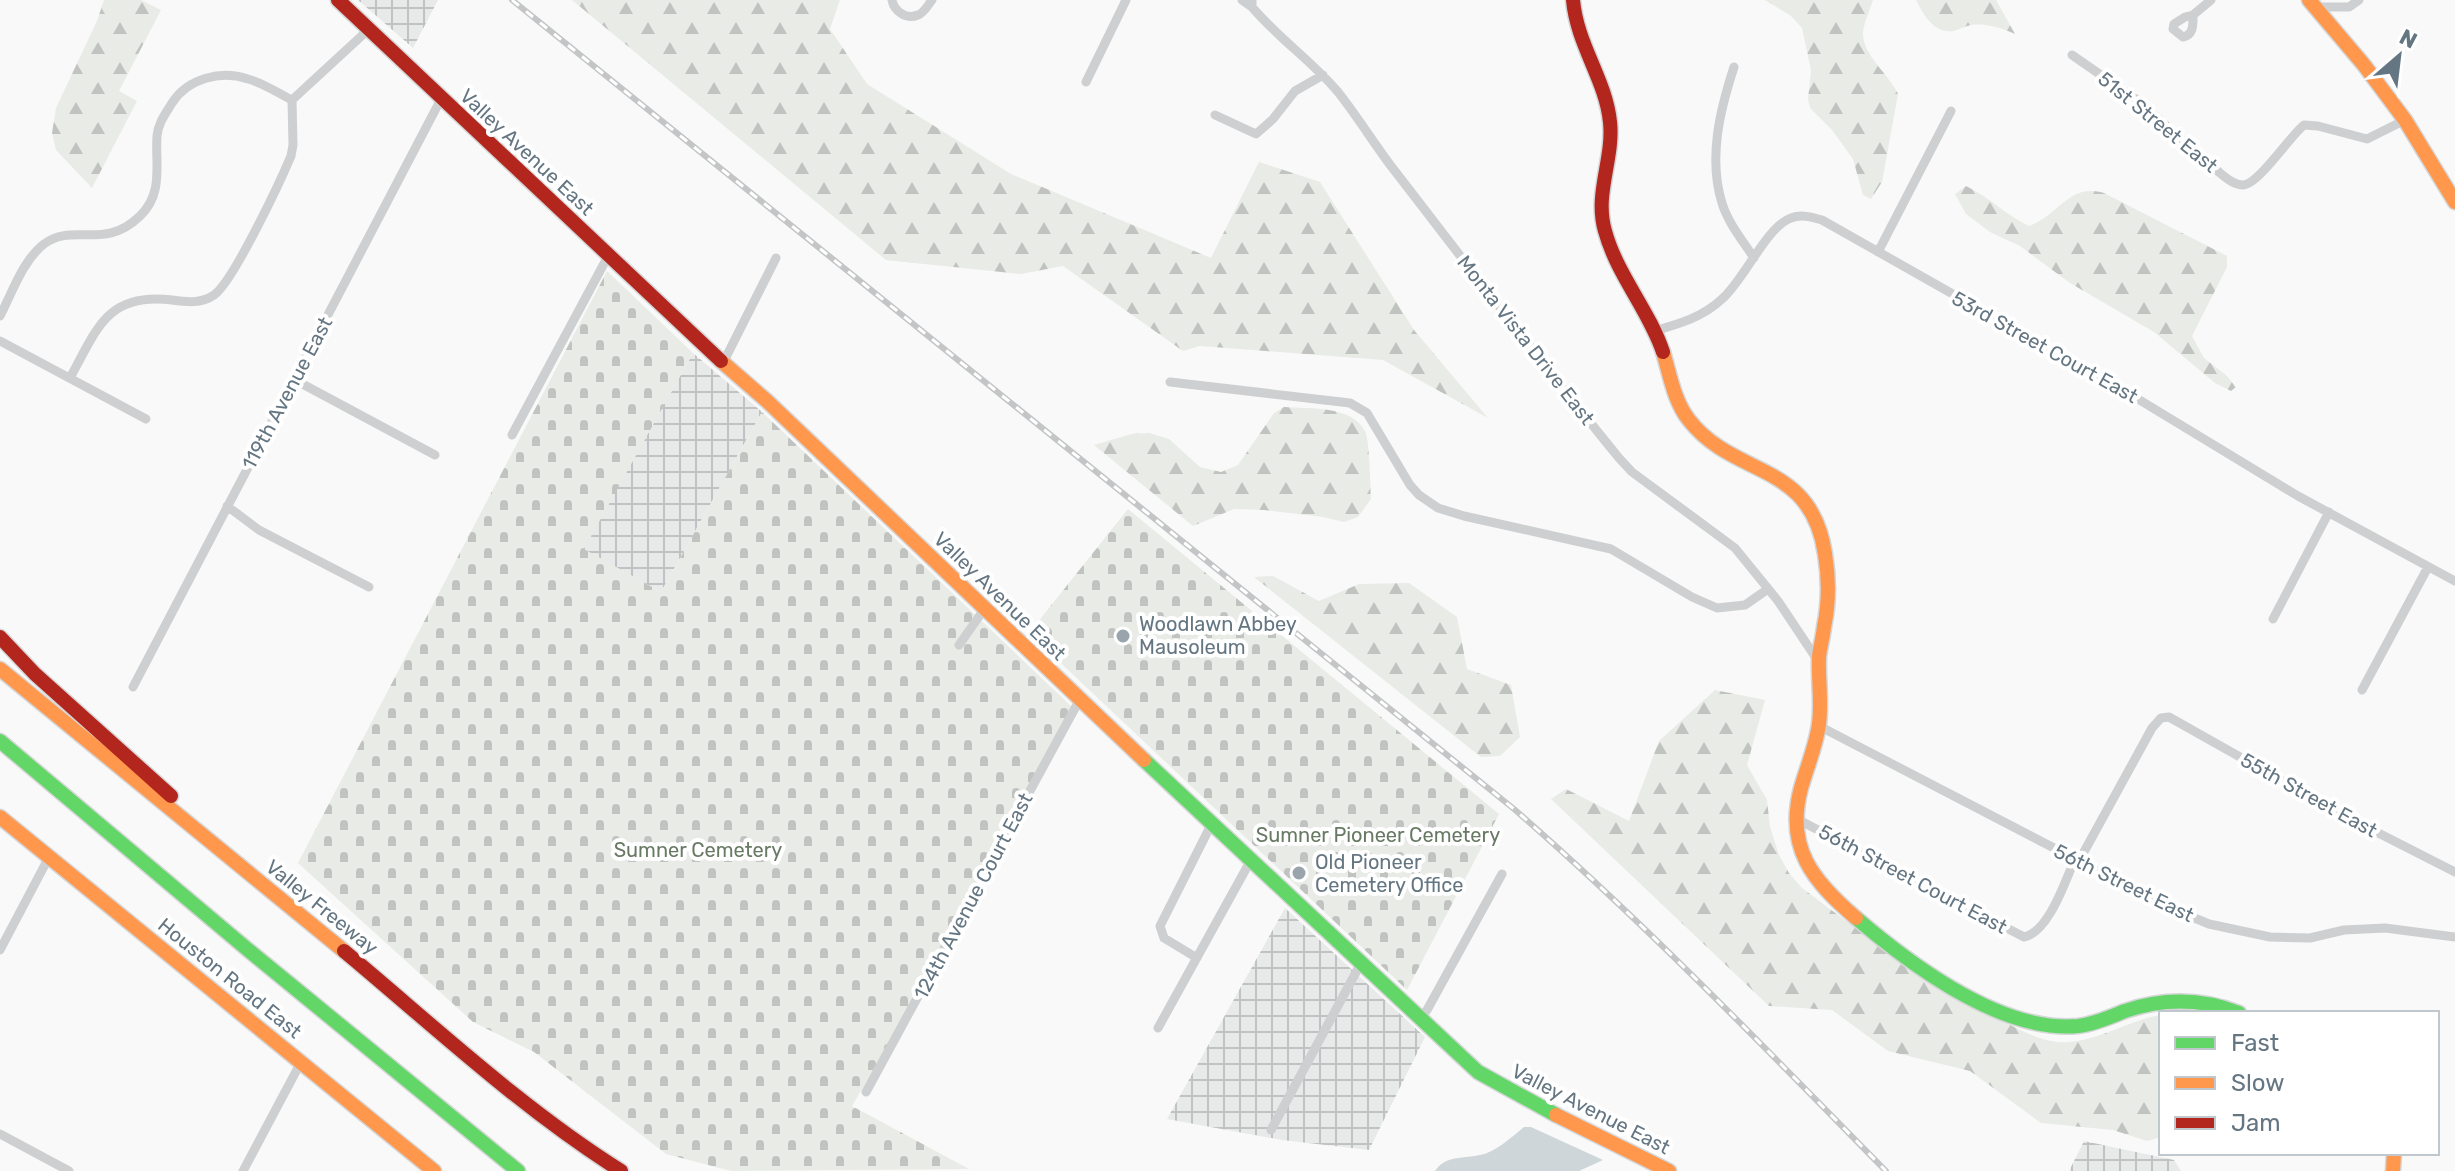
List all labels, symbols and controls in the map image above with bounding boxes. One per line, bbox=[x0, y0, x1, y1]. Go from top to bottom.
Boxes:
north arrow bbox=[2359, 16, 2439, 96]
text: N bbox=[2395, 23, 2421, 54]
street label: 51st Street East bbox=[2093, 66, 2223, 178]
street label: Valley Avenue East bbox=[455, 84, 599, 220]
street label: Monta Vista Drive East bbox=[1452, 250, 1600, 430]
street label: 53rd Street Court East bbox=[1948, 286, 2142, 408]
street label: 119th Avenue East bbox=[237, 312, 337, 473]
street label: Valley Avenue East bbox=[929, 527, 1071, 665]
place label: Woodlawn Abbey Mausoleum bbox=[1139, 612, 1297, 659]
marker: Woodlawn Abbey Mausoleum bbox=[1114, 627, 1132, 645]
street label: 55th Street East bbox=[2236, 748, 2382, 843]
street label: 124th Avenue Court East bbox=[908, 789, 1038, 1003]
street label: 56th Street Court East bbox=[1815, 819, 2011, 939]
park label: Sumner Pioneer Cemetery bbox=[1256, 823, 1500, 847]
park label: Sumner Cemetery bbox=[614, 838, 782, 862]
street label: 56th Street East bbox=[2050, 839, 2198, 927]
place label: Old Pioneer Cemetery Office bbox=[1315, 850, 1463, 897]
street label: Valley Freeway bbox=[261, 854, 383, 960]
marker: Old Pioneer Cemetery Office bbox=[1290, 864, 1308, 882]
street label: Houston Road East bbox=[153, 913, 307, 1043]
legend bbox=[2159, 1011, 2439, 1155]
text: Fast bbox=[2231, 1029, 2279, 1057]
street label: Valley Avenue East bbox=[1508, 1059, 1674, 1159]
text: Slow bbox=[2231, 1069, 2284, 1097]
text: Jam bbox=[2231, 1109, 2281, 1137]

